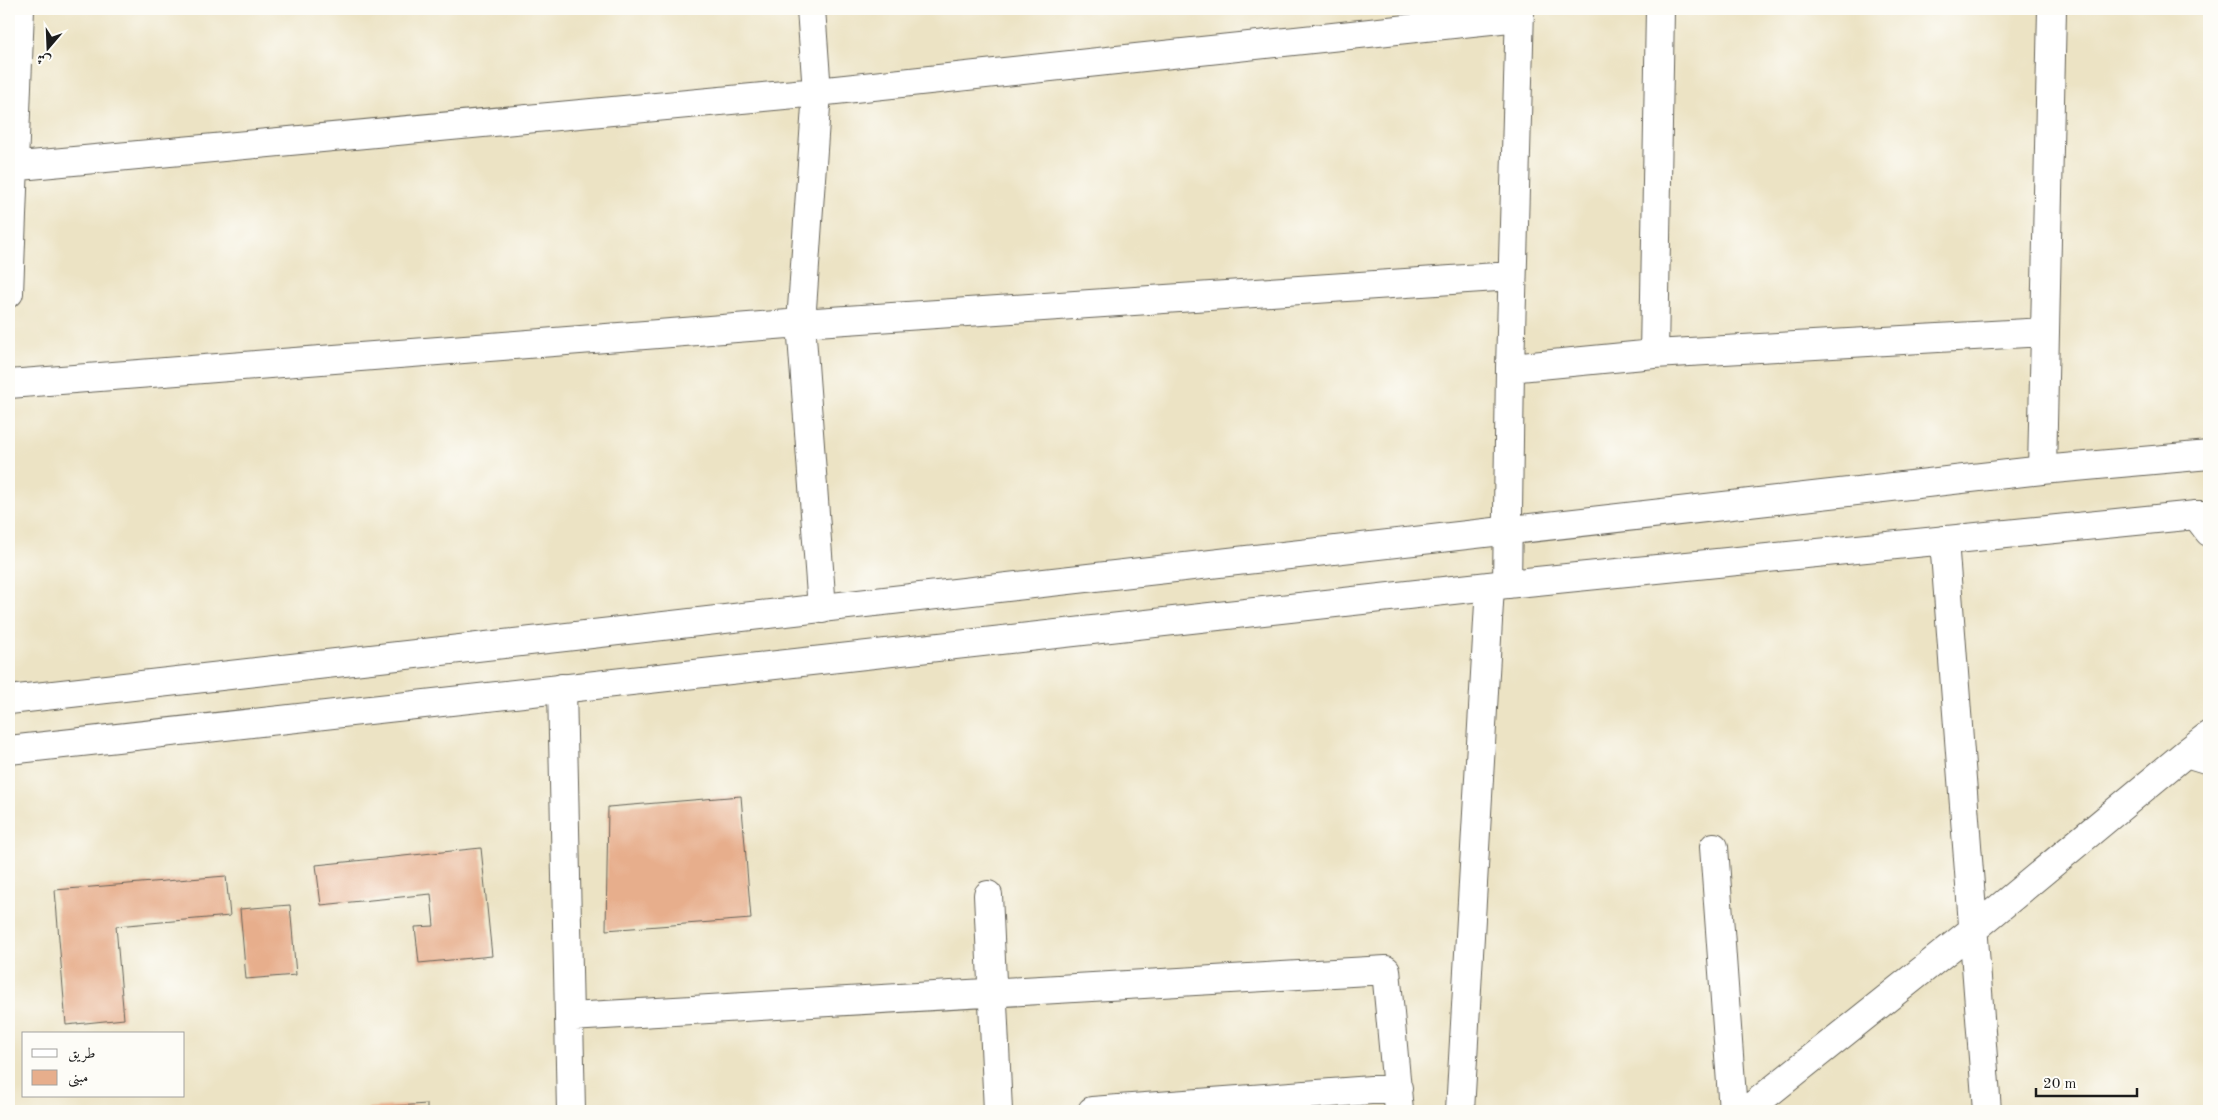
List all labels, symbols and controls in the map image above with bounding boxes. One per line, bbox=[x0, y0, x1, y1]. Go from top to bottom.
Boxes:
north arrow bbox=[22, 22, 72, 72]
text: ش bbox=[35, 50, 53, 68]
legend bbox=[22, 1032, 185, 1098]
text: طريق bbox=[68, 1047, 95, 1063]
scale bar bbox=[2036, 1065, 2137, 1097]
text: مبنى bbox=[68, 1071, 88, 1088]
text: 20 m bbox=[2043, 1077, 2077, 1092]

